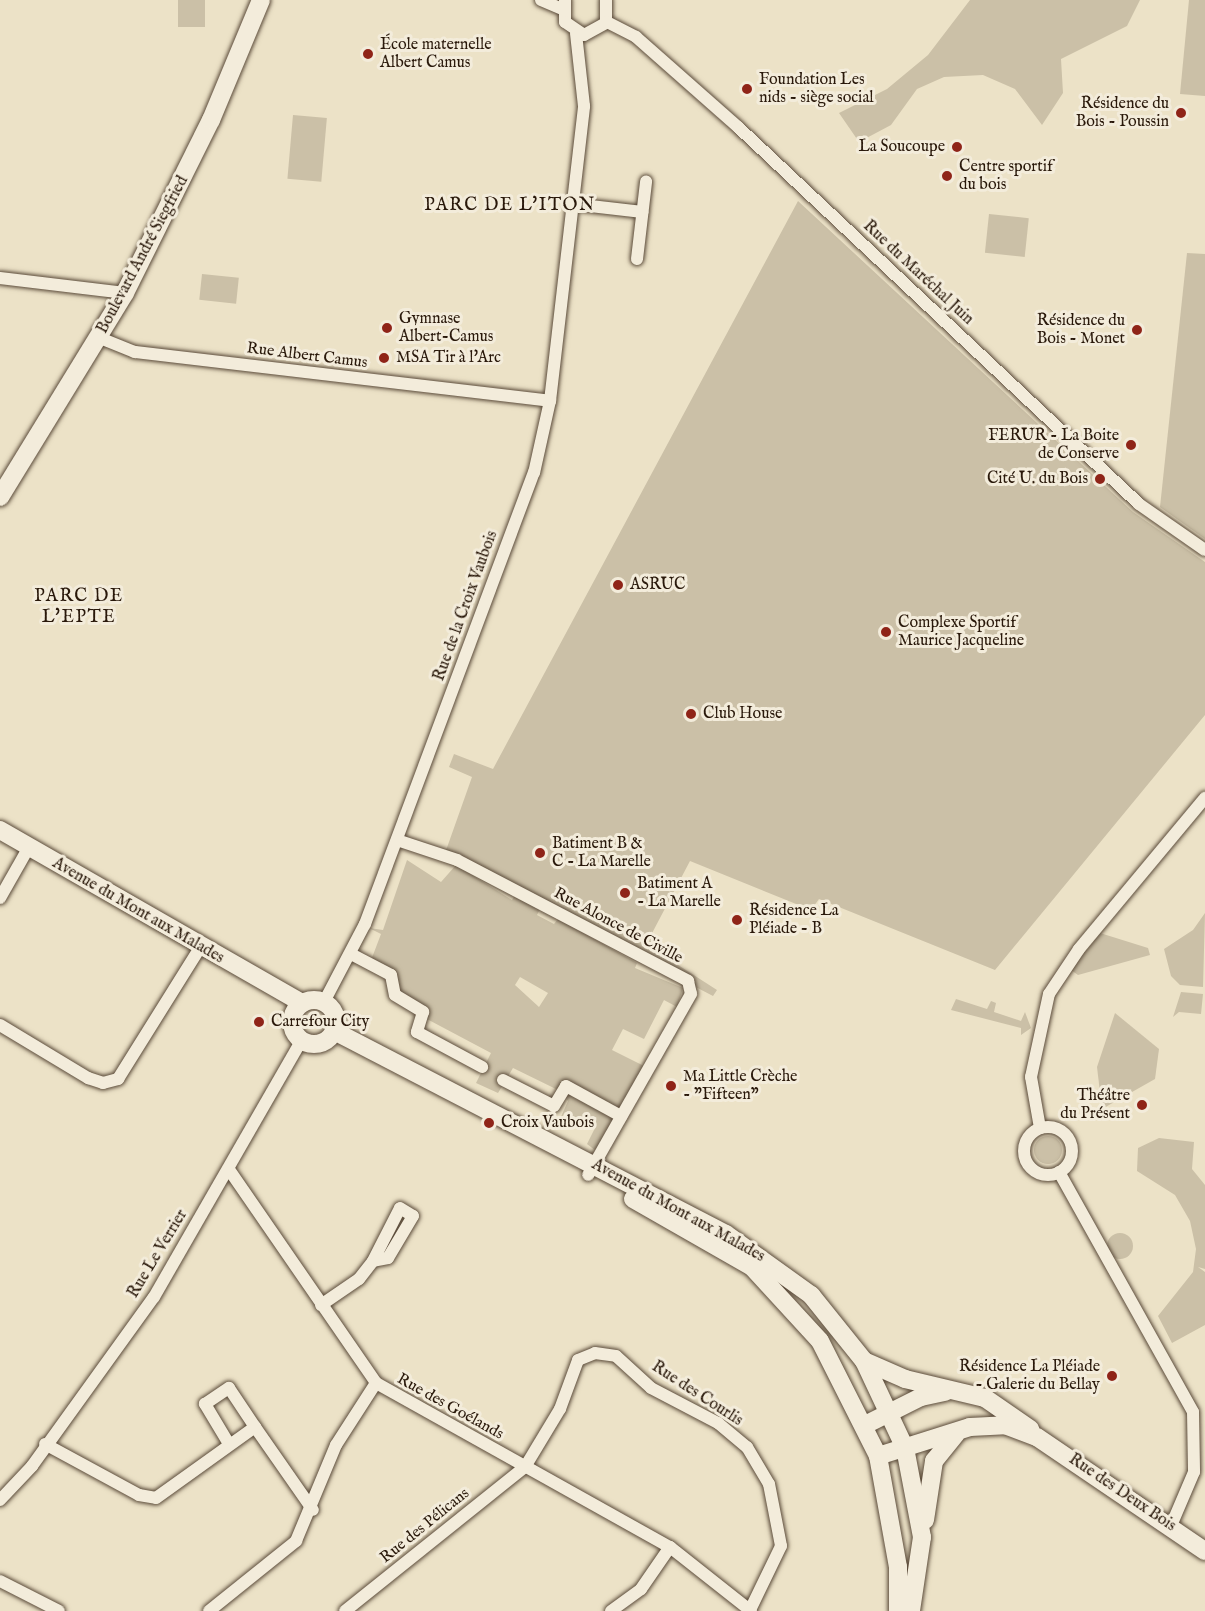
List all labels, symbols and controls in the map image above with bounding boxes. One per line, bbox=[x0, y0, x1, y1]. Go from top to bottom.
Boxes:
place label: École maternelle Albert Camus bbox=[380, 35, 492, 73]
marker: École maternelle Albert Camus bbox=[361, 47, 375, 61]
place label: Foundation Les nids - siège social bbox=[759, 70, 874, 108]
marker: Foundation Les nids - siège social bbox=[740, 82, 754, 96]
place label: Résidence du Bois - Poussin bbox=[1076, 94, 1169, 132]
marker: Résidence du Bois - Poussin bbox=[1174, 106, 1188, 120]
place label: La Soucoupe bbox=[858, 137, 945, 157]
marker: La Soucoupe bbox=[950, 140, 964, 154]
place label: Centre sportif du bois bbox=[959, 157, 1053, 195]
marker: Centre sportif du bois bbox=[940, 169, 954, 183]
street label: Boulevard André Siegfried bbox=[93, 173, 193, 337]
district label: PARC DE L'ITON bbox=[424, 195, 596, 217]
street label: Rue du Maréchal Juin bbox=[859, 217, 977, 329]
place label: Gymnase Albert-Camus bbox=[399, 309, 493, 347]
place label: Résidence du Bois - Monet bbox=[1037, 311, 1125, 349]
marker: Gymnase Albert-Camus bbox=[380, 321, 394, 335]
marker: Résidence du Bois - Monet bbox=[1130, 323, 1144, 337]
street label: Rue Albert Camus bbox=[245, 339, 369, 373]
place label: MSA Tir à l'Arc bbox=[396, 348, 501, 368]
marker: MSA Tir à l'Arc bbox=[377, 351, 391, 365]
place label: FERUR - La Boite de Conserve bbox=[988, 426, 1119, 464]
marker: FERUR - La Boite de Conserve bbox=[1124, 438, 1138, 452]
place label: Cité U. du Bois bbox=[987, 469, 1088, 489]
marker: Cité U. du Bois bbox=[1093, 472, 1107, 486]
street label: Rue de la Croix Vaubois bbox=[430, 528, 502, 684]
place label: ASRUC bbox=[630, 575, 685, 595]
marker: ASRUC bbox=[611, 578, 625, 592]
district label: PARC DE L'EPTE bbox=[34, 587, 124, 630]
place label: Complexe Sportif Maurice Jacqueline bbox=[898, 613, 1024, 651]
marker: Complexe Sportif Maurice Jacqueline bbox=[879, 625, 893, 639]
place label: Club House bbox=[703, 704, 782, 724]
marker: Club House bbox=[684, 707, 698, 721]
place label: Batiment B & C - La Marelle bbox=[552, 834, 651, 872]
marker: Batiment B & C - La Marelle bbox=[533, 846, 547, 860]
street label: Avenue du Mont aux Malades bbox=[49, 854, 227, 968]
place label: Batiment A - La Marelle bbox=[637, 874, 721, 912]
street label: Rue Alonce de Civille bbox=[550, 884, 686, 968]
marker: Batiment A - La Marelle bbox=[618, 886, 632, 900]
place label: Résidence La Pléiade - B bbox=[749, 901, 839, 939]
marker: Résidence La Pléiade - B bbox=[730, 913, 744, 927]
place label: Carrefour City bbox=[271, 1012, 369, 1032]
marker: Carrefour City bbox=[252, 1015, 266, 1029]
place label: Ma Little Crèche - "Fifteen" bbox=[683, 1067, 797, 1105]
marker: Ma Little Crèche - "Fifteen" bbox=[664, 1079, 678, 1093]
place label: Théâtre du Présent bbox=[1060, 1086, 1130, 1124]
marker: Théâtre du Présent bbox=[1135, 1098, 1149, 1112]
place label: Croix Vaubois bbox=[501, 1113, 594, 1133]
marker: Croix Vaubois bbox=[482, 1116, 496, 1130]
street label: Avenue du Mont aux Malades bbox=[588, 1155, 768, 1267]
street label: Rue Le Verrier bbox=[124, 1206, 192, 1302]
street label: Rue des Courlis bbox=[648, 1357, 746, 1431]
place label: Résidence La Pléiade - Galerie du Bellay bbox=[959, 1357, 1100, 1395]
marker: Résidence La Pléiade - Galerie du Bellay bbox=[1105, 1369, 1119, 1383]
street label: Rue des Goélands bbox=[393, 1370, 507, 1444]
street label: Rue des Deux Bois bbox=[1065, 1450, 1179, 1536]
street label: Rue des Pélicans bbox=[377, 1484, 473, 1568]

